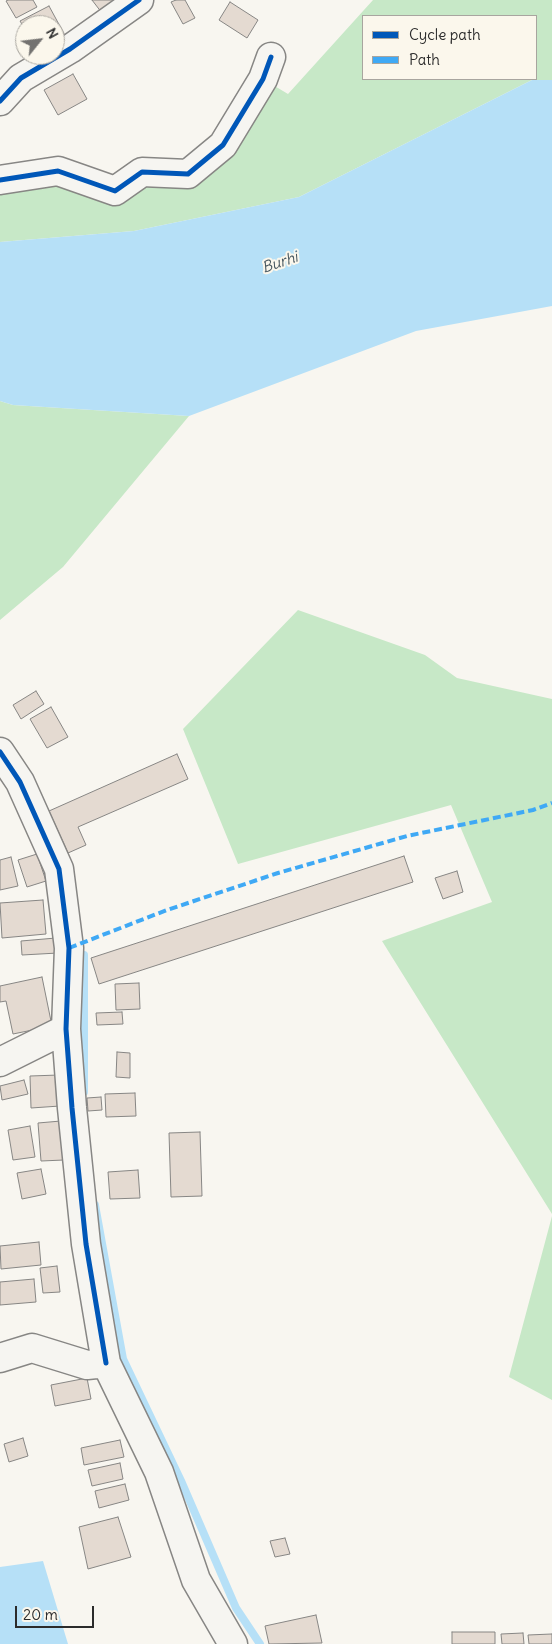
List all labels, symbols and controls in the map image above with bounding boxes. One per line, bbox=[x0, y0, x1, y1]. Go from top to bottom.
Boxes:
north arrow bbox=[15, 15, 65, 65]
legend bbox=[362, 15, 537, 80]
text: N bbox=[42, 25, 62, 42]
text: Cycle path bbox=[409, 25, 481, 44]
text: Path bbox=[409, 50, 440, 69]
water label: Burhi bbox=[260, 249, 300, 277]
scale bar bbox=[18, 1596, 96, 1628]
text: 20 m bbox=[23, 1605, 58, 1624]

